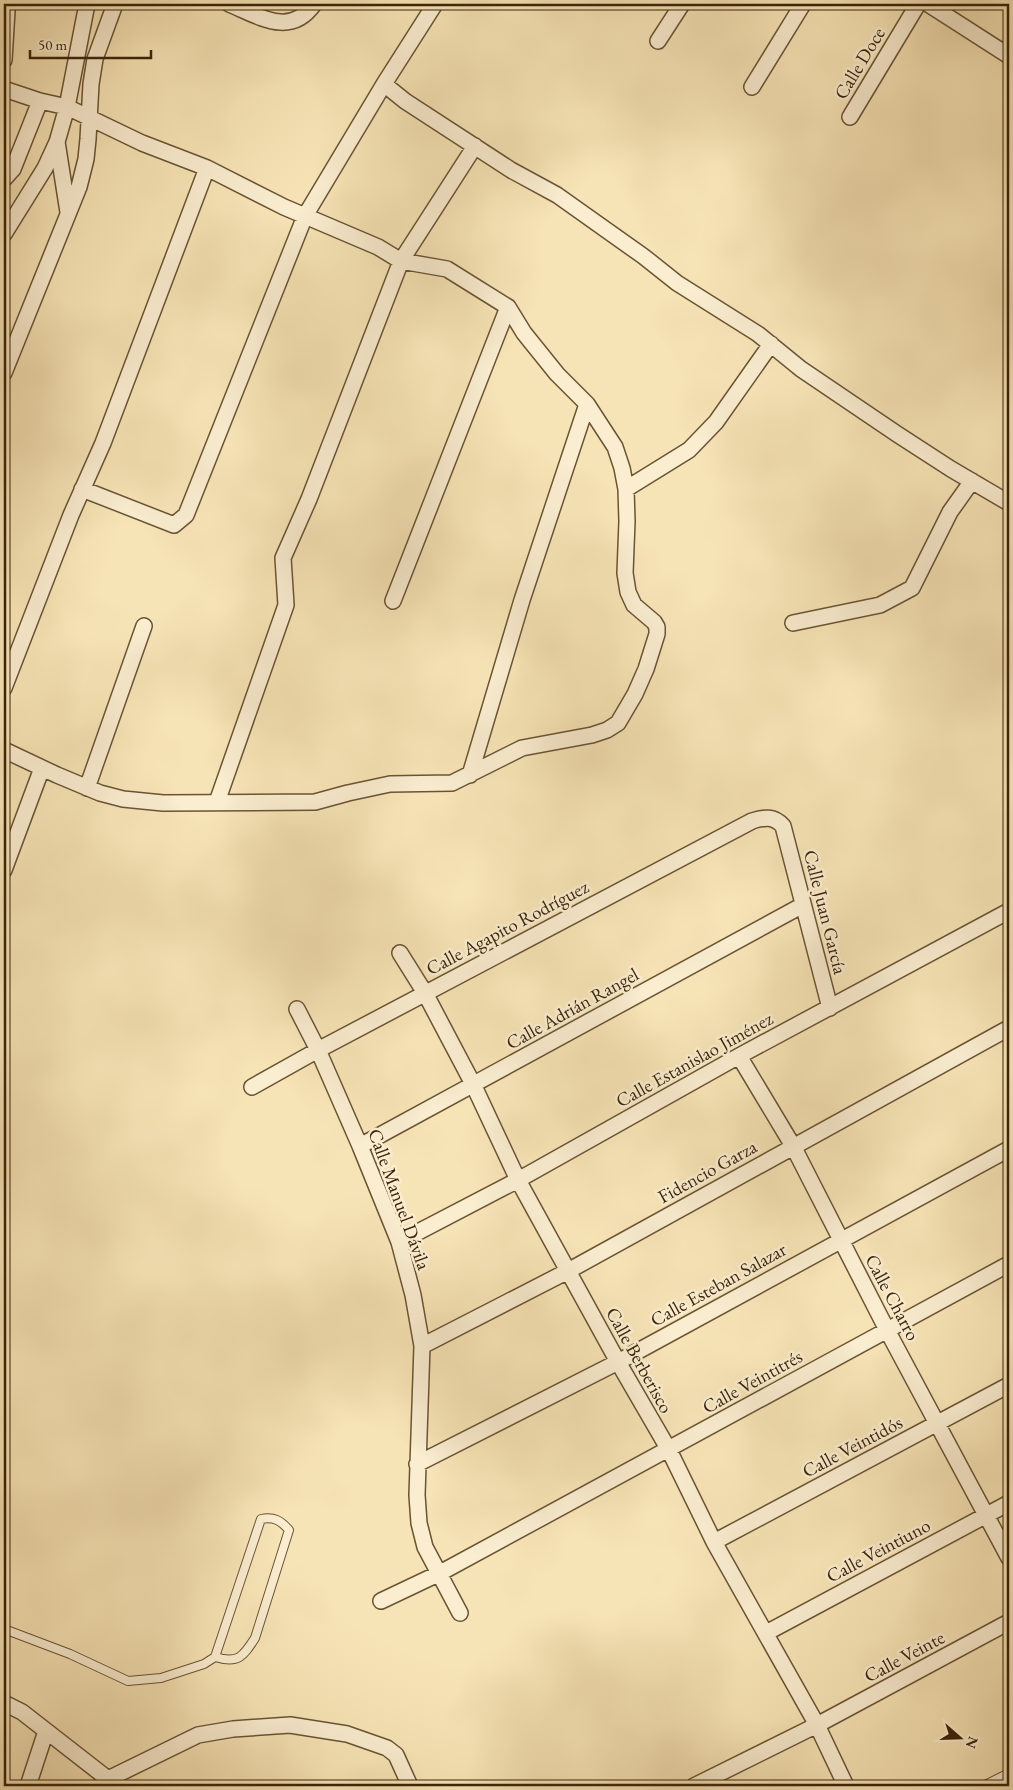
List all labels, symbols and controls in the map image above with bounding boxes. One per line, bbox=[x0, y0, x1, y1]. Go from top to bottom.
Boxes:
street label: Calle Doce bbox=[828, 23, 891, 104]
scale bar bbox=[30, 28, 151, 60]
text: 50 m bbox=[38, 35, 67, 54]
street label: Calle Juan García bbox=[798, 847, 853, 977]
street label: Calle Agapito Rodríguez bbox=[422, 874, 594, 981]
street label: Calle Adrián Rangel bbox=[501, 961, 643, 1055]
street label: Calle Estanislao Jiménez bbox=[611, 1005, 778, 1113]
street label: Calle Manuel Dávila bbox=[362, 1125, 437, 1273]
street label: Fidencio Garza bbox=[653, 1134, 762, 1209]
street label: Calle Esteban Salazar bbox=[646, 1236, 791, 1332]
street label: Calle Charro bbox=[859, 1250, 926, 1345]
street label: Calle Berberisco bbox=[600, 1303, 679, 1418]
street label: Calle Veintitrés bbox=[698, 1344, 807, 1419]
street label: Calle Veintidós bbox=[798, 1410, 907, 1483]
street label: Calle Veintiuno bbox=[822, 1513, 935, 1588]
street label: Calle Veinte bbox=[860, 1625, 949, 1688]
north arrow bbox=[936, 1712, 986, 1762]
text: N bbox=[962, 1734, 983, 1751]

